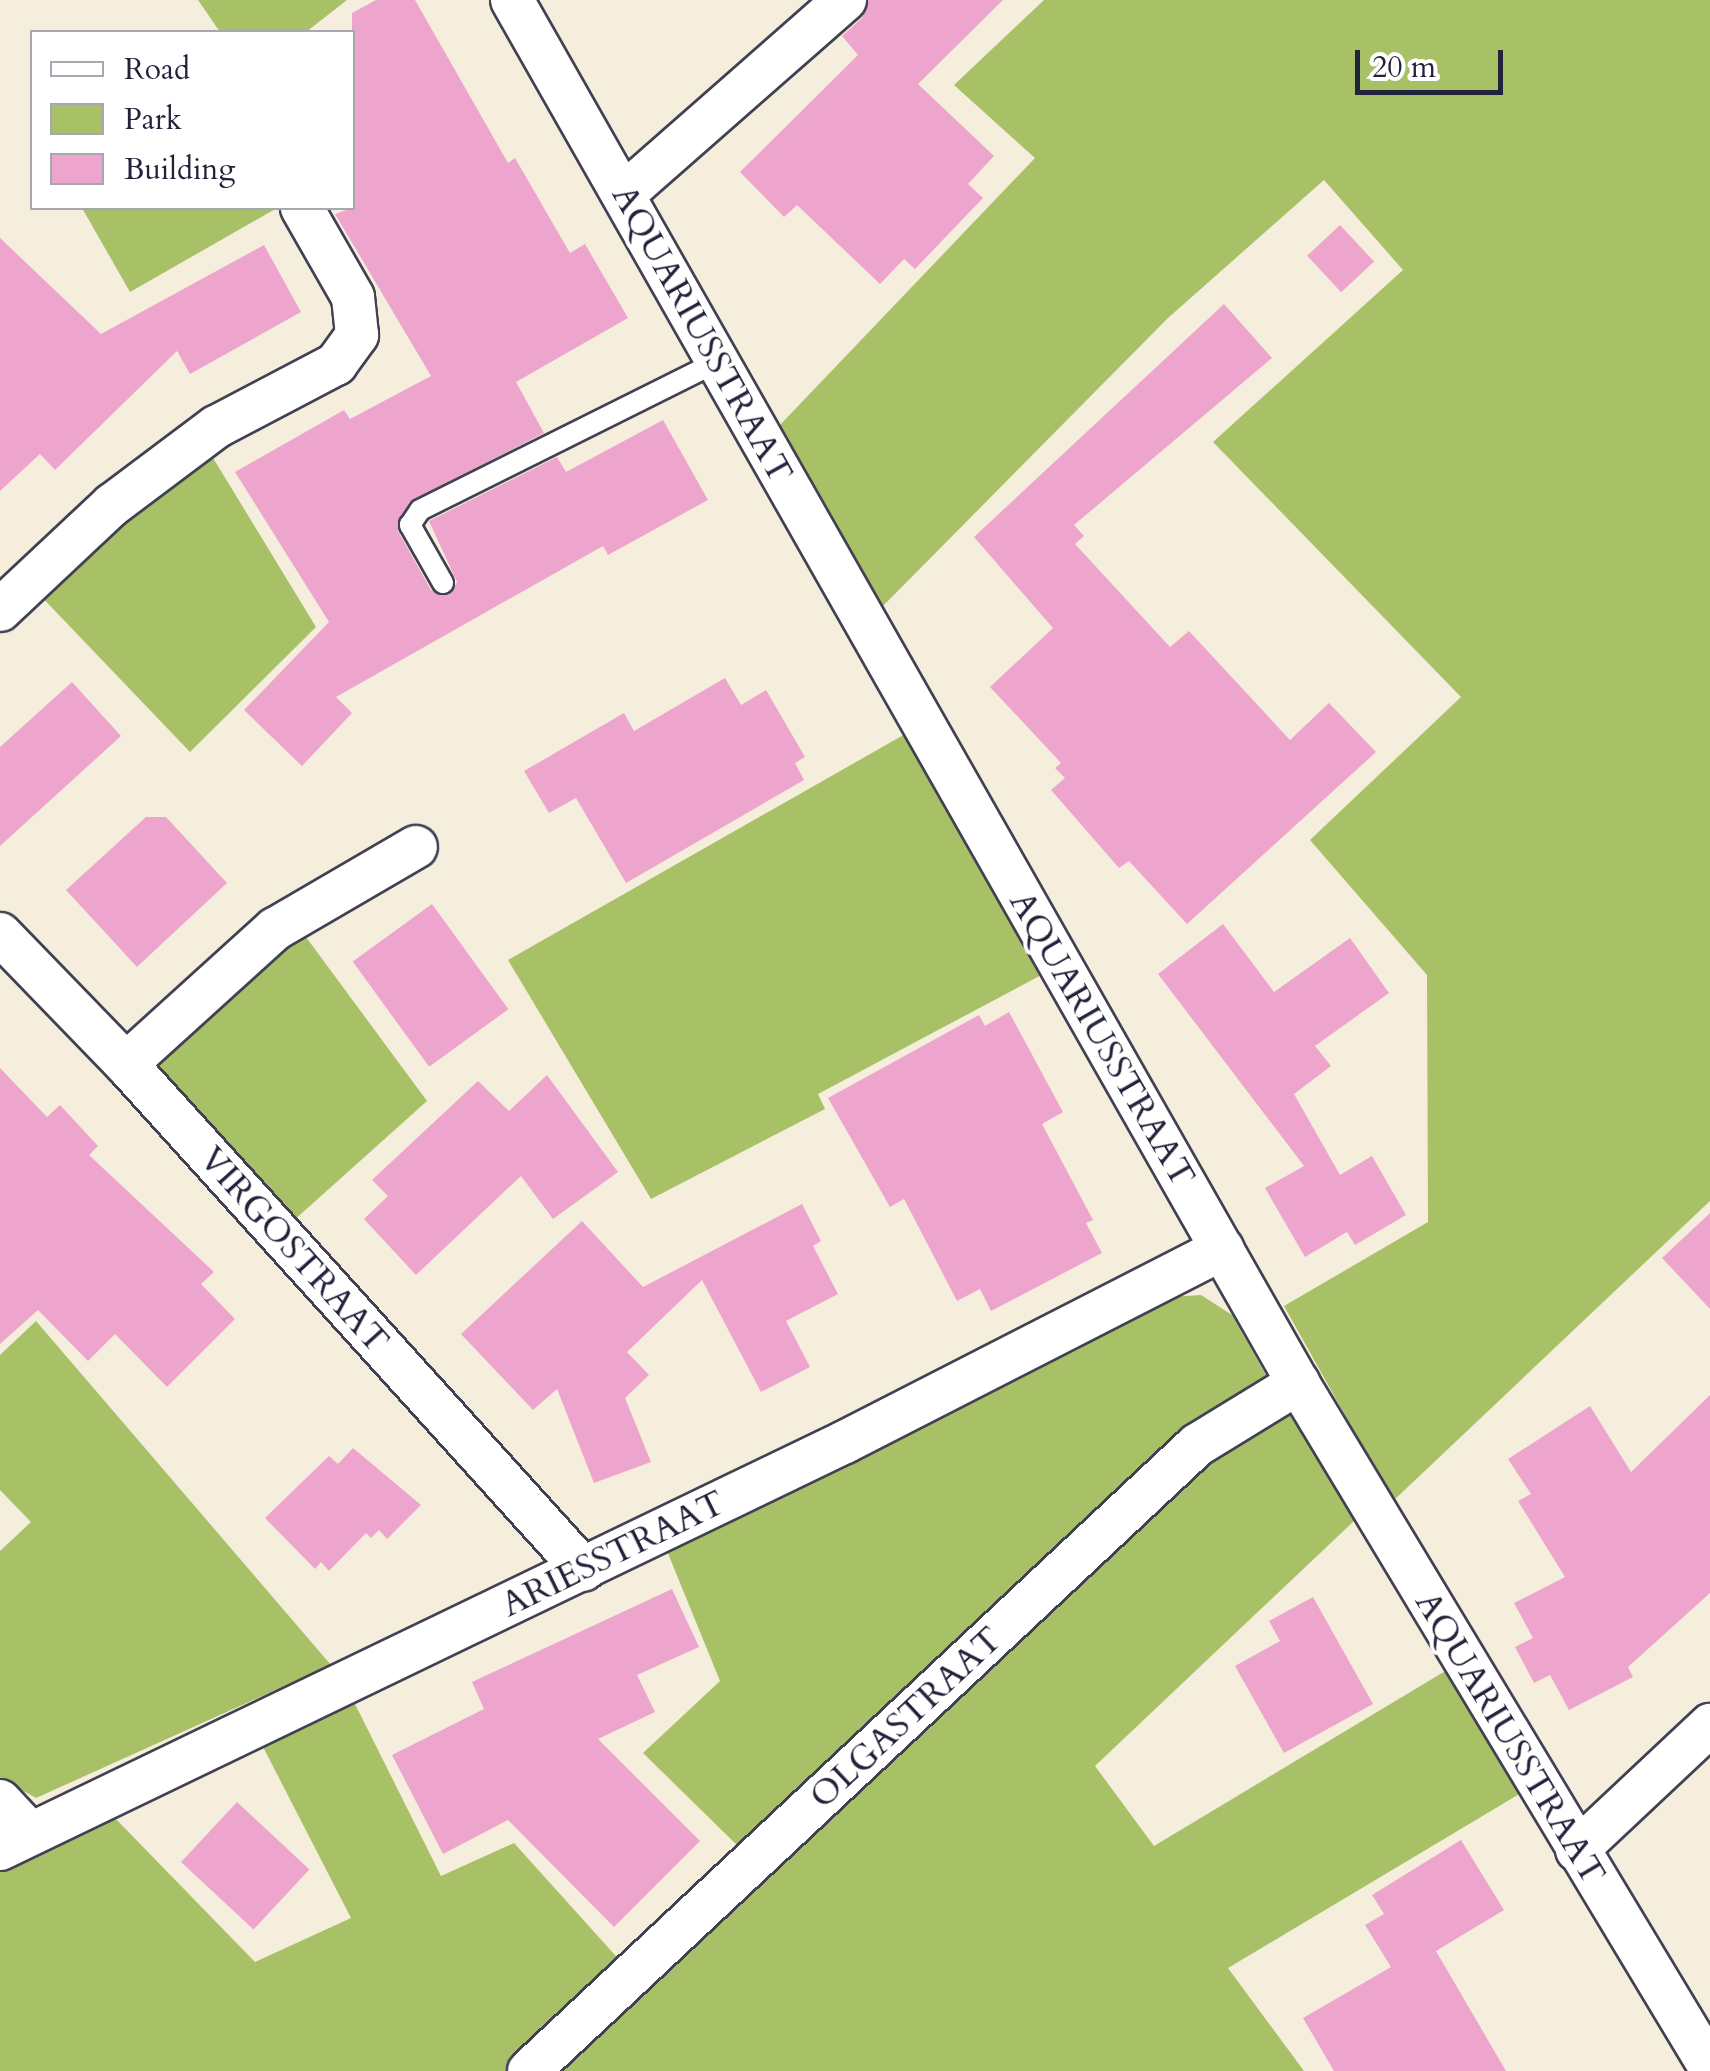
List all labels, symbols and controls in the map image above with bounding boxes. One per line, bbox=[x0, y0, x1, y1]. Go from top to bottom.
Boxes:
legend bbox=[30, 30, 355, 210]
scale bar bbox=[1360, 30, 1508, 92]
text: 20 m bbox=[1372, 47, 1436, 88]
text: Road bbox=[124, 49, 190, 90]
text: Park bbox=[124, 99, 182, 140]
text: Building bbox=[124, 149, 235, 190]
street label: AQUARIUSSTRAAT bbox=[603, 178, 801, 490]
street label: AQUARIUSSTRAAT bbox=[1000, 884, 1204, 1194]
street label: VIRGOSTRAAT bbox=[190, 1138, 398, 1362]
street label: ARIESSTRAAT bbox=[495, 1482, 731, 1626]
street label: AQUARIUSSTRAAT bbox=[1406, 1584, 1614, 1892]
street label: OLGASTRAAT bbox=[801, 1618, 1011, 1818]

